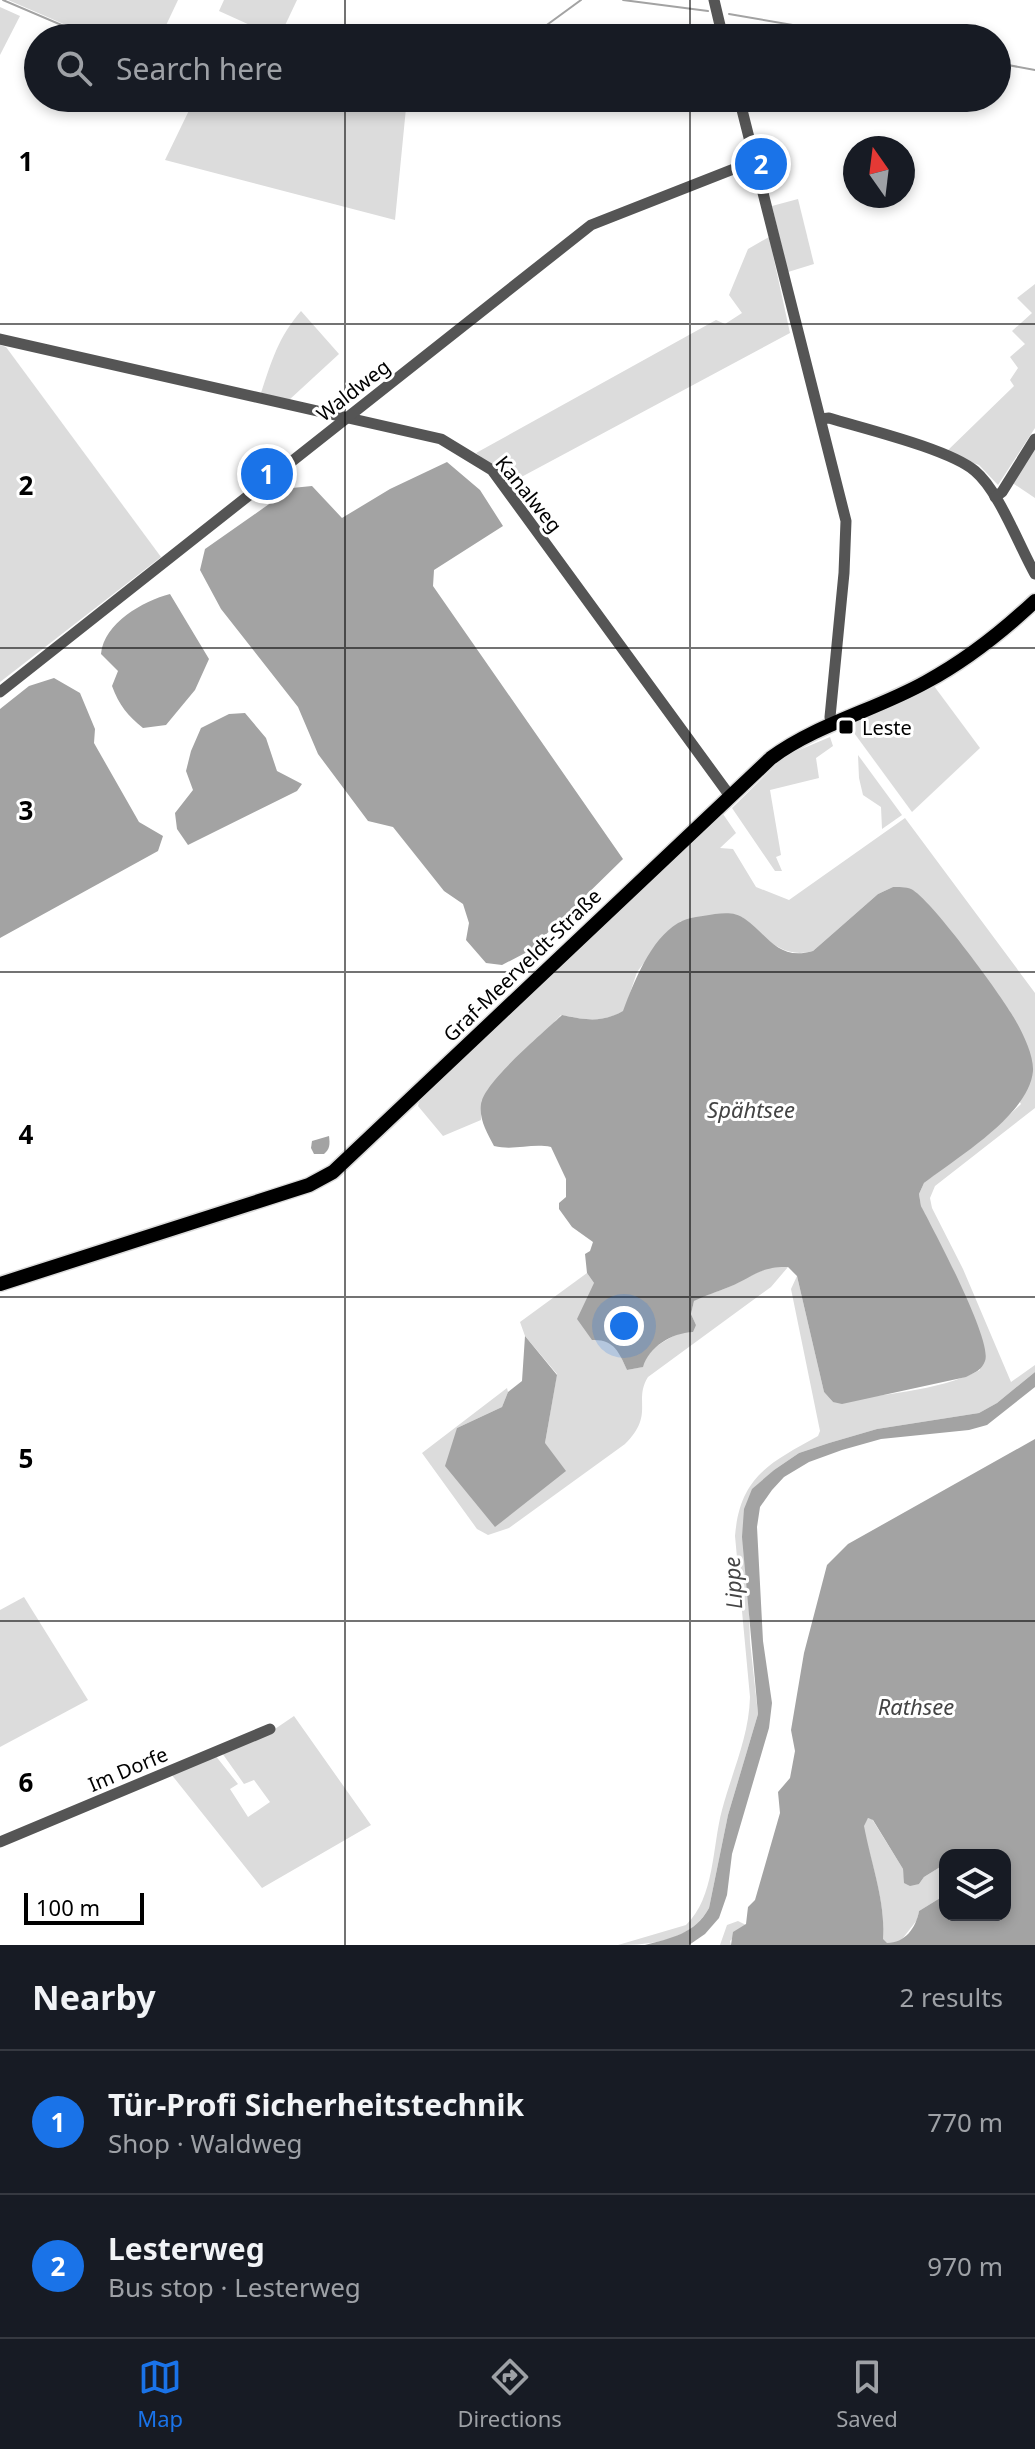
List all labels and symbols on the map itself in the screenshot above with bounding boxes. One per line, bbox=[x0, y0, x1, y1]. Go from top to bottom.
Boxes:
pin: 2 bbox=[735, 134, 787, 194]
north arrow bbox=[843, 136, 915, 208]
text: 1 bbox=[19, 143, 33, 179]
street label: Waldweg bbox=[311, 353, 395, 427]
pin: 1 bbox=[241, 444, 293, 504]
street label: Kanalweg bbox=[490, 450, 568, 538]
text: 2 bbox=[19, 467, 34, 503]
place label: Leste bbox=[862, 714, 912, 741]
marker: Leste bbox=[837, 718, 855, 736]
text: 3 bbox=[19, 792, 33, 828]
street label: Graf-Meerveldt-Straße bbox=[437, 882, 607, 1048]
water label: Spähtsee bbox=[707, 1094, 795, 1124]
text: 4 bbox=[19, 1116, 34, 1152]
your location bbox=[604, 1306, 644, 1346]
text: 5 bbox=[19, 1440, 33, 1476]
water label: Lippe bbox=[716, 1556, 748, 1610]
water label: Rathsee bbox=[878, 1691, 954, 1721]
street label: Im Dorfe bbox=[84, 1740, 172, 1798]
text: 6 bbox=[19, 1764, 34, 1800]
scale bar bbox=[24, 1889, 144, 1925]

